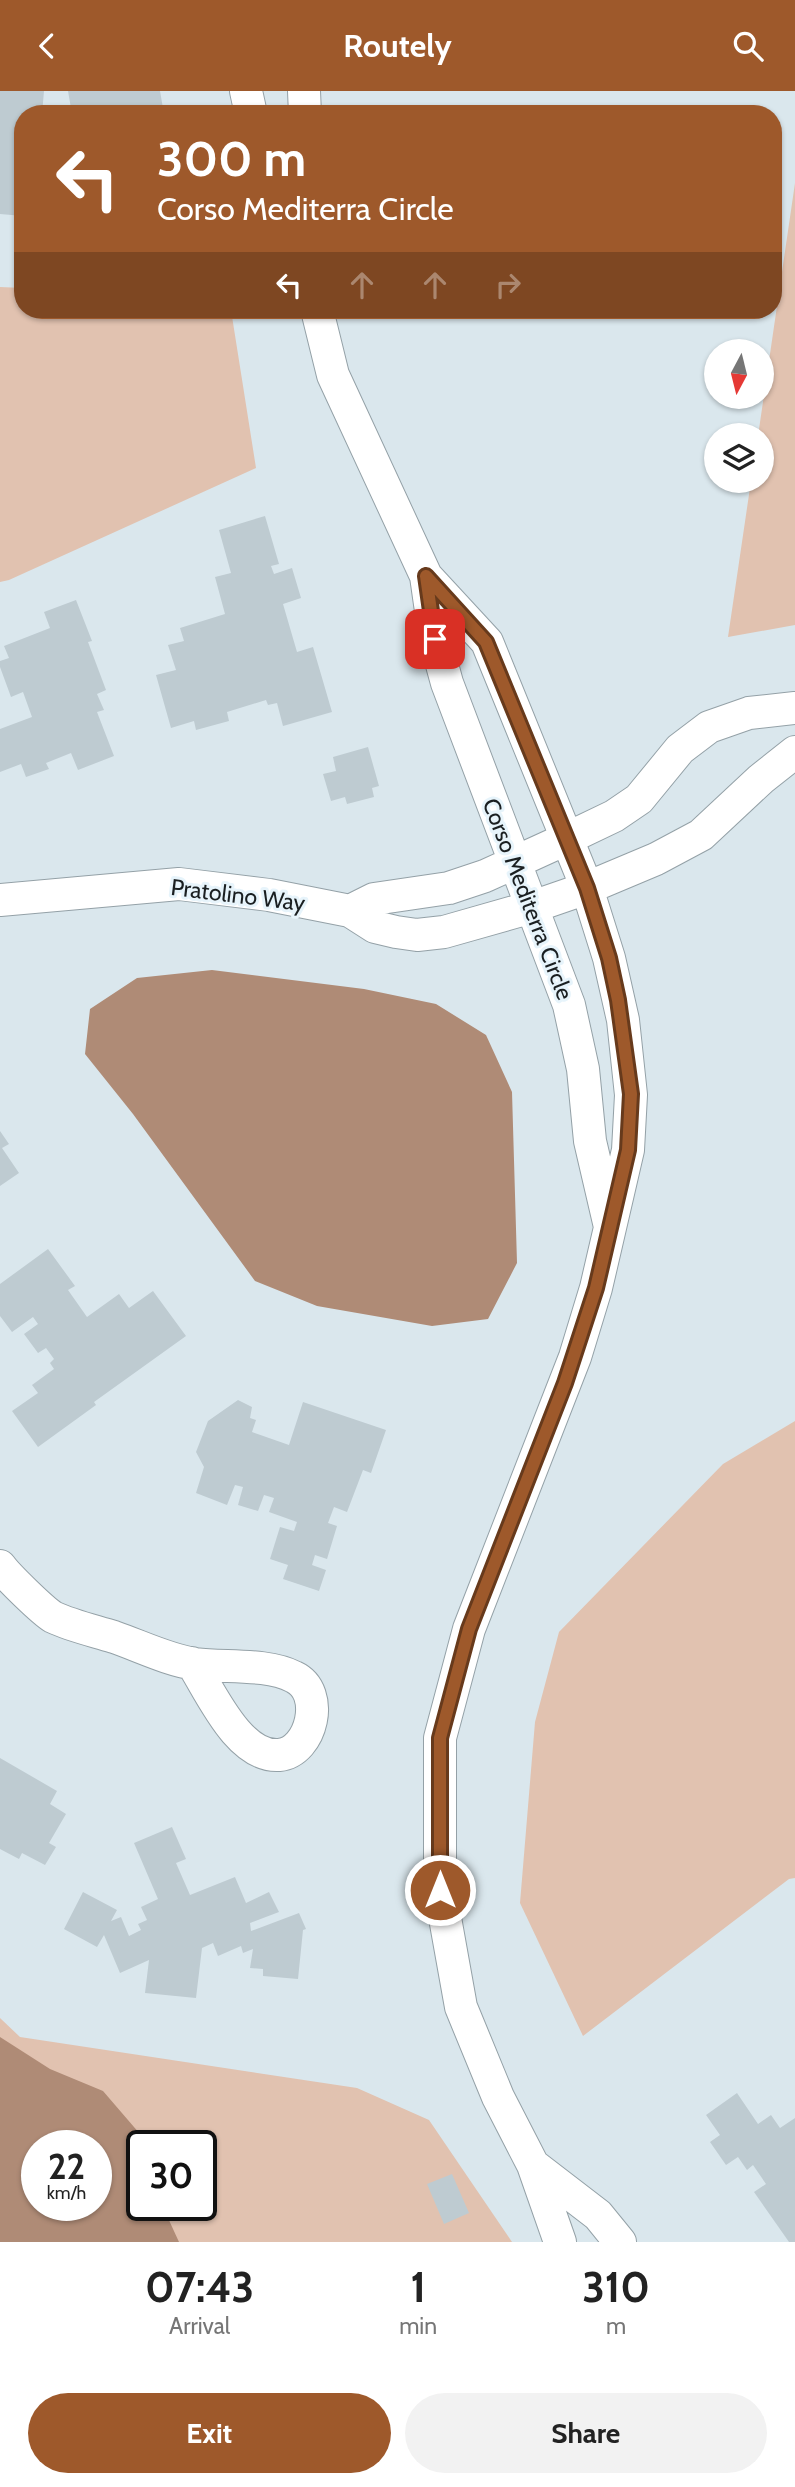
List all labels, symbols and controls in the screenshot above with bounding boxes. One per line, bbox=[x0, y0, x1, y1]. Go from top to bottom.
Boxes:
text: Routely bbox=[343, 26, 452, 65]
icon: back bbox=[28, 27, 66, 65]
icon: search bbox=[729, 27, 767, 65]
text: 300 m bbox=[157, 129, 306, 188]
icon: left bbox=[42, 133, 133, 224]
text: Corso Mediterra Circle bbox=[157, 189, 454, 228]
icon: left bbox=[270, 266, 308, 304]
icon: ahead bbox=[343, 266, 381, 304]
icon: ahead bbox=[416, 266, 454, 304]
icon: right bbox=[489, 266, 527, 304]
north arrow bbox=[704, 339, 774, 409]
map controls bbox=[704, 339, 774, 493]
button: layers bbox=[704, 423, 774, 493]
pin bbox=[405, 609, 465, 669]
icon: arrive bbox=[416, 620, 454, 658]
street label: Corso Mediterra Circle bbox=[477, 794, 579, 1004]
street label: Pratolino Way bbox=[169, 873, 307, 917]
position arrow bbox=[403, 1853, 477, 1927]
speed limit sign: 30 bbox=[126, 2130, 217, 2221]
text: 22 bbox=[48, 2145, 85, 2188]
text: km/h bbox=[47, 2182, 86, 2204]
text: 07:43 bbox=[145, 2261, 254, 2313]
text: 1 bbox=[410, 2261, 426, 2313]
text: 310 bbox=[582, 2261, 650, 2313]
text: Arrival bbox=[169, 2312, 230, 2340]
text: min bbox=[399, 2312, 437, 2340]
text: m bbox=[606, 2312, 626, 2340]
button: Exit bbox=[28, 2393, 391, 2473]
button: Share bbox=[405, 2393, 767, 2473]

